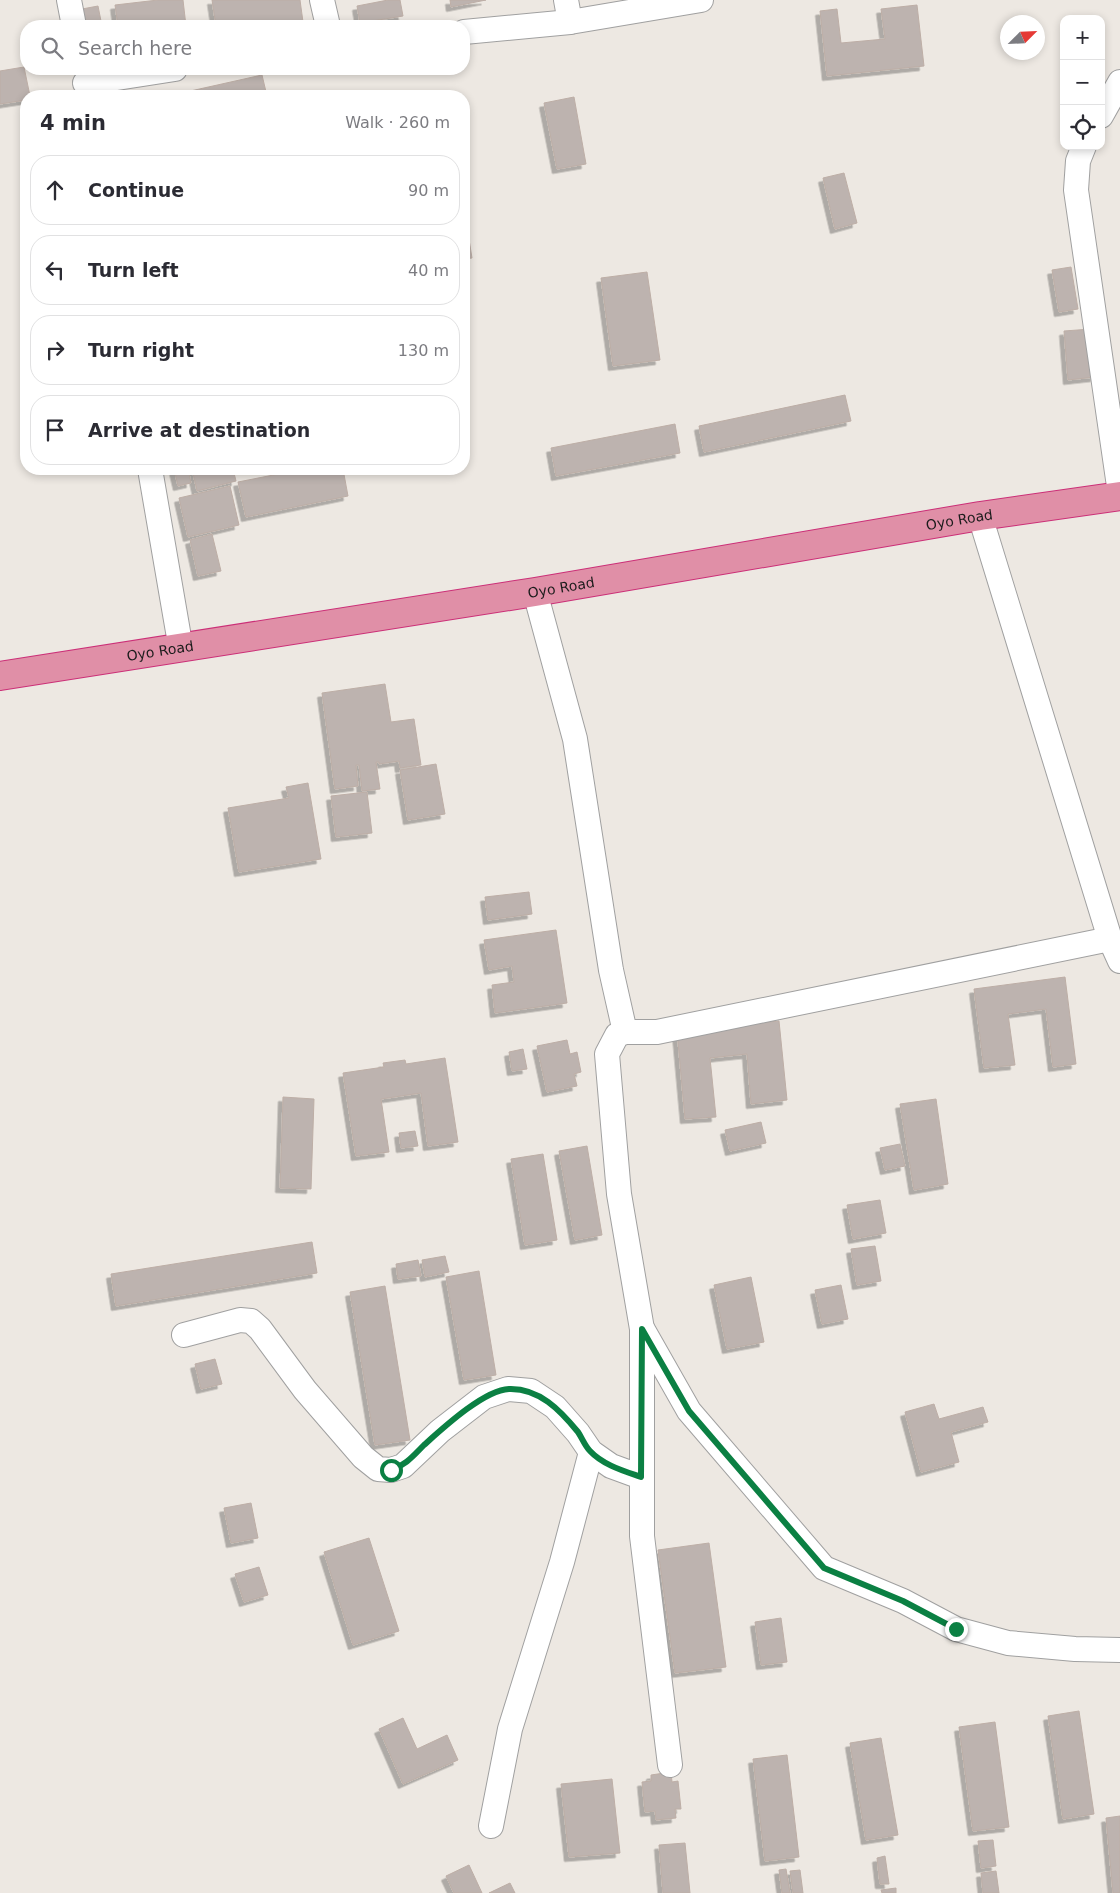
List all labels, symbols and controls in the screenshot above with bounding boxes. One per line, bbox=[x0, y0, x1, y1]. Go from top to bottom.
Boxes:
north arrow bbox=[1000, 15, 1045, 60]
map controls bbox=[1060, 15, 1105, 150]
button: + bbox=[1060, 15, 1105, 60]
search box bbox=[20, 20, 470, 75]
icon: search bbox=[38, 34, 66, 62]
text: Search here bbox=[78, 37, 192, 59]
button: − bbox=[1060, 60, 1105, 105]
button: locate bbox=[1060, 105, 1105, 150]
text: 4 min bbox=[40, 111, 106, 135]
text: Walk · 260 m bbox=[345, 113, 450, 132]
icon: ahead bbox=[41, 176, 69, 204]
text: Continue bbox=[88, 179, 184, 201]
text: 90 m bbox=[408, 181, 449, 200]
icon: left bbox=[41, 256, 69, 284]
text: Turn left bbox=[88, 259, 179, 281]
text: 40 m bbox=[408, 261, 449, 280]
icon: right bbox=[41, 336, 69, 364]
text: Turn right bbox=[88, 339, 194, 361]
text: 130 m bbox=[398, 341, 449, 360]
icon: arrive bbox=[41, 416, 69, 444]
text: Arrive at destination bbox=[88, 419, 310, 441]
street label: Oyo Road bbox=[925, 506, 994, 533]
street label: Oyo Road bbox=[527, 574, 596, 601]
street label: Oyo Road bbox=[125, 638, 195, 664]
route start bbox=[380, 1459, 403, 1482]
route end bbox=[945, 1618, 968, 1641]

